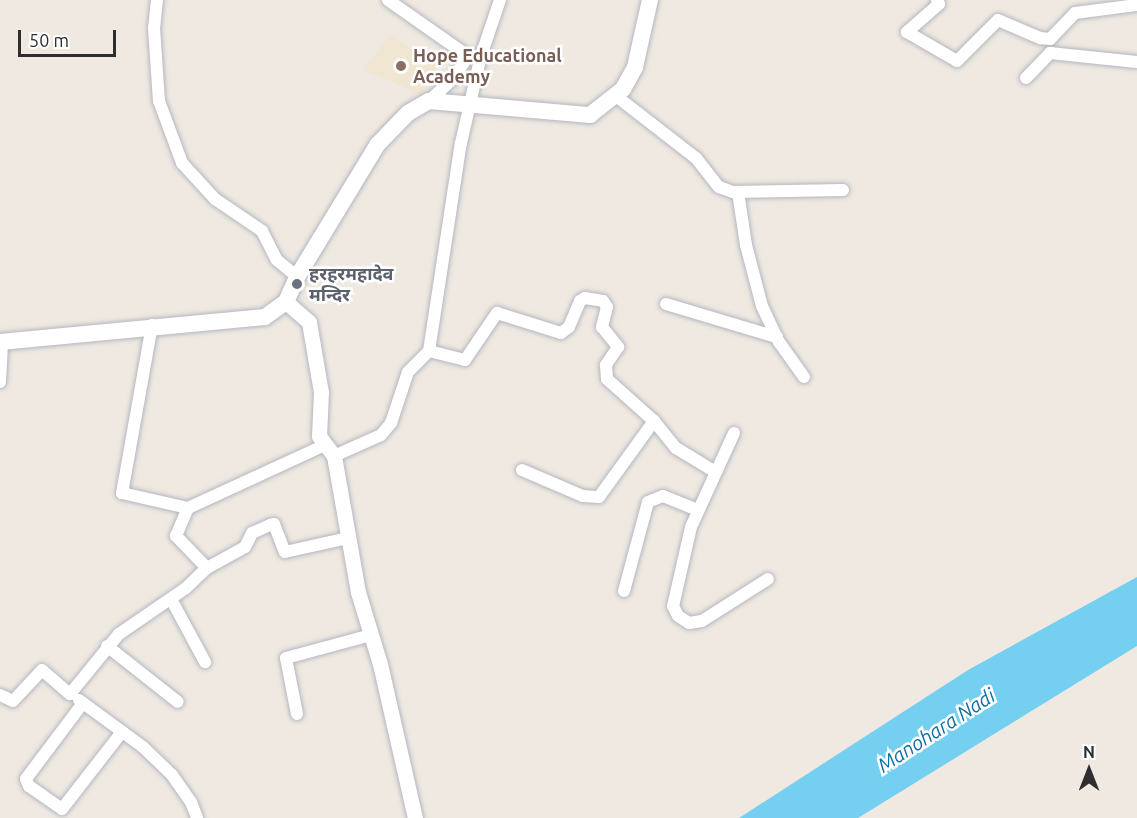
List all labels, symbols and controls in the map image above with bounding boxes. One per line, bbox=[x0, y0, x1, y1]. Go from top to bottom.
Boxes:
scale bar bbox=[21, 18, 118, 56]
text: 50 m bbox=[29, 30, 69, 50]
place label: Hope Educational Academy bbox=[413, 45, 562, 88]
marker: Hope Educational Academy bbox=[394, 59, 408, 73]
place label: हरहरमहादेव मन्दिर bbox=[309, 263, 393, 306]
marker: हरहरमहादेव मन्दिर bbox=[290, 277, 304, 291]
water label: Manohara Nadi bbox=[873, 683, 999, 777]
north arrow bbox=[1059, 740, 1119, 800]
text: N bbox=[1083, 743, 1095, 761]

